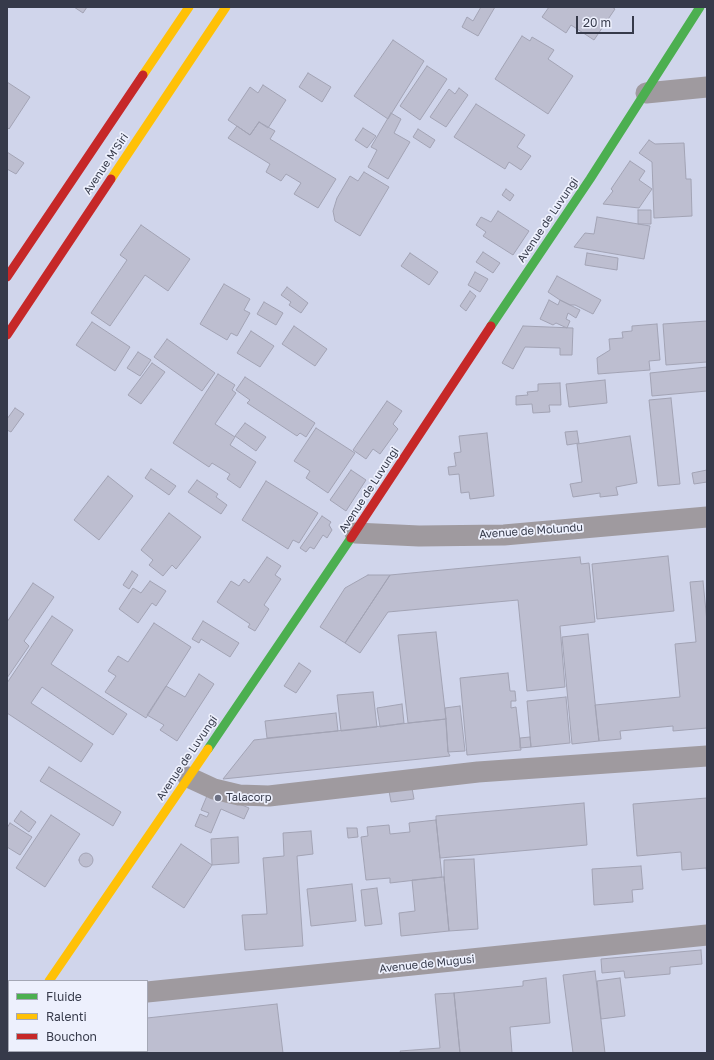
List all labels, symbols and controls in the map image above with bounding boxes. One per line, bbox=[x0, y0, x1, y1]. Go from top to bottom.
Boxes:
scale bar bbox=[578, 8, 636, 34]
text: 20 m bbox=[583, 15, 611, 30]
street label: Avenue M'Siri bbox=[81, 131, 131, 197]
street label: Avenue de Luvungi bbox=[515, 175, 581, 265]
street label: Avenue de Luvungi bbox=[336, 445, 402, 535]
street label: Avenue de Molundu bbox=[479, 521, 583, 541]
street label: Avenue de Luvungi bbox=[154, 713, 220, 803]
place label: Talacorp bbox=[226, 791, 271, 805]
marker: Talacorp bbox=[213, 793, 223, 803]
street label: Avenue de Mugusi bbox=[379, 952, 475, 976]
legend bbox=[8, 980, 148, 1052]
text: Fluide bbox=[46, 989, 82, 1004]
text: Ralenti bbox=[46, 1009, 87, 1024]
text: Bouchon bbox=[46, 1029, 97, 1044]

